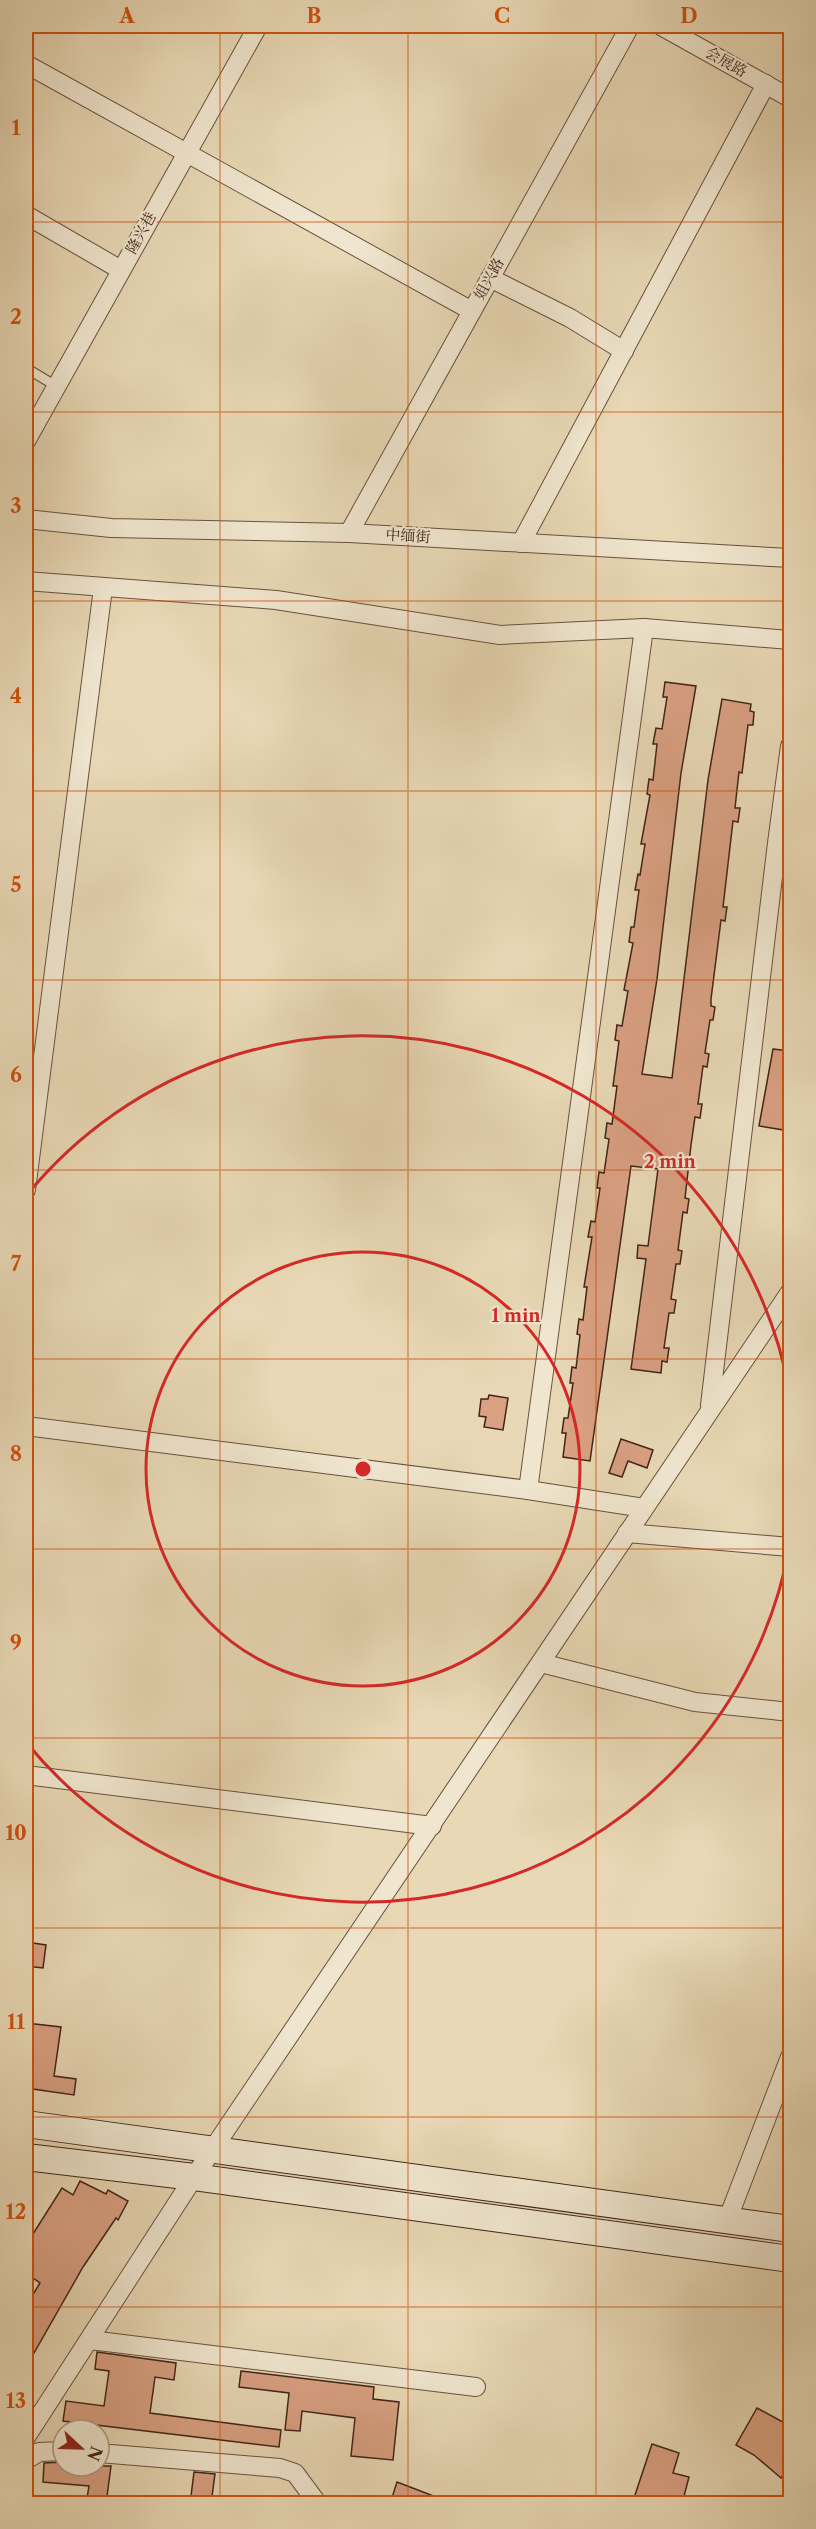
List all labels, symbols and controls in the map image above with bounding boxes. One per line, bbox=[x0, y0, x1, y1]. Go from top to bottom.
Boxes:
text: A bbox=[118, 4, 135, 28]
text: B bbox=[307, 4, 322, 28]
text: C bbox=[494, 4, 510, 28]
text: D bbox=[680, 4, 698, 28]
street label: 会展路 bbox=[702, 42, 751, 81]
text: 1 bbox=[12, 116, 21, 140]
street label: 隆兴巷 bbox=[121, 208, 160, 257]
street label: 姐兴路 bbox=[469, 254, 508, 303]
text: 2 bbox=[10, 305, 22, 329]
text: 3 bbox=[10, 494, 22, 518]
street label: 中缅街 bbox=[385, 525, 431, 546]
text: 4 bbox=[10, 684, 22, 708]
text: 5 bbox=[10, 873, 22, 897]
text: 6 bbox=[10, 1063, 22, 1087]
text: 2 min bbox=[644, 1151, 697, 1173]
text: 7 bbox=[11, 1252, 22, 1276]
text: 1 min bbox=[491, 1305, 541, 1327]
text: 8 bbox=[10, 1442, 22, 1466]
centre of rings bbox=[353, 1459, 373, 1479]
text: 9 bbox=[10, 1631, 22, 1655]
text: 10 bbox=[5, 1821, 27, 1845]
text: 11 bbox=[7, 2010, 25, 2034]
text: 12 bbox=[6, 2200, 26, 2224]
text: 13 bbox=[6, 2389, 26, 2413]
north arrow bbox=[51, 2418, 111, 2478]
text: N bbox=[83, 2443, 107, 2464]

